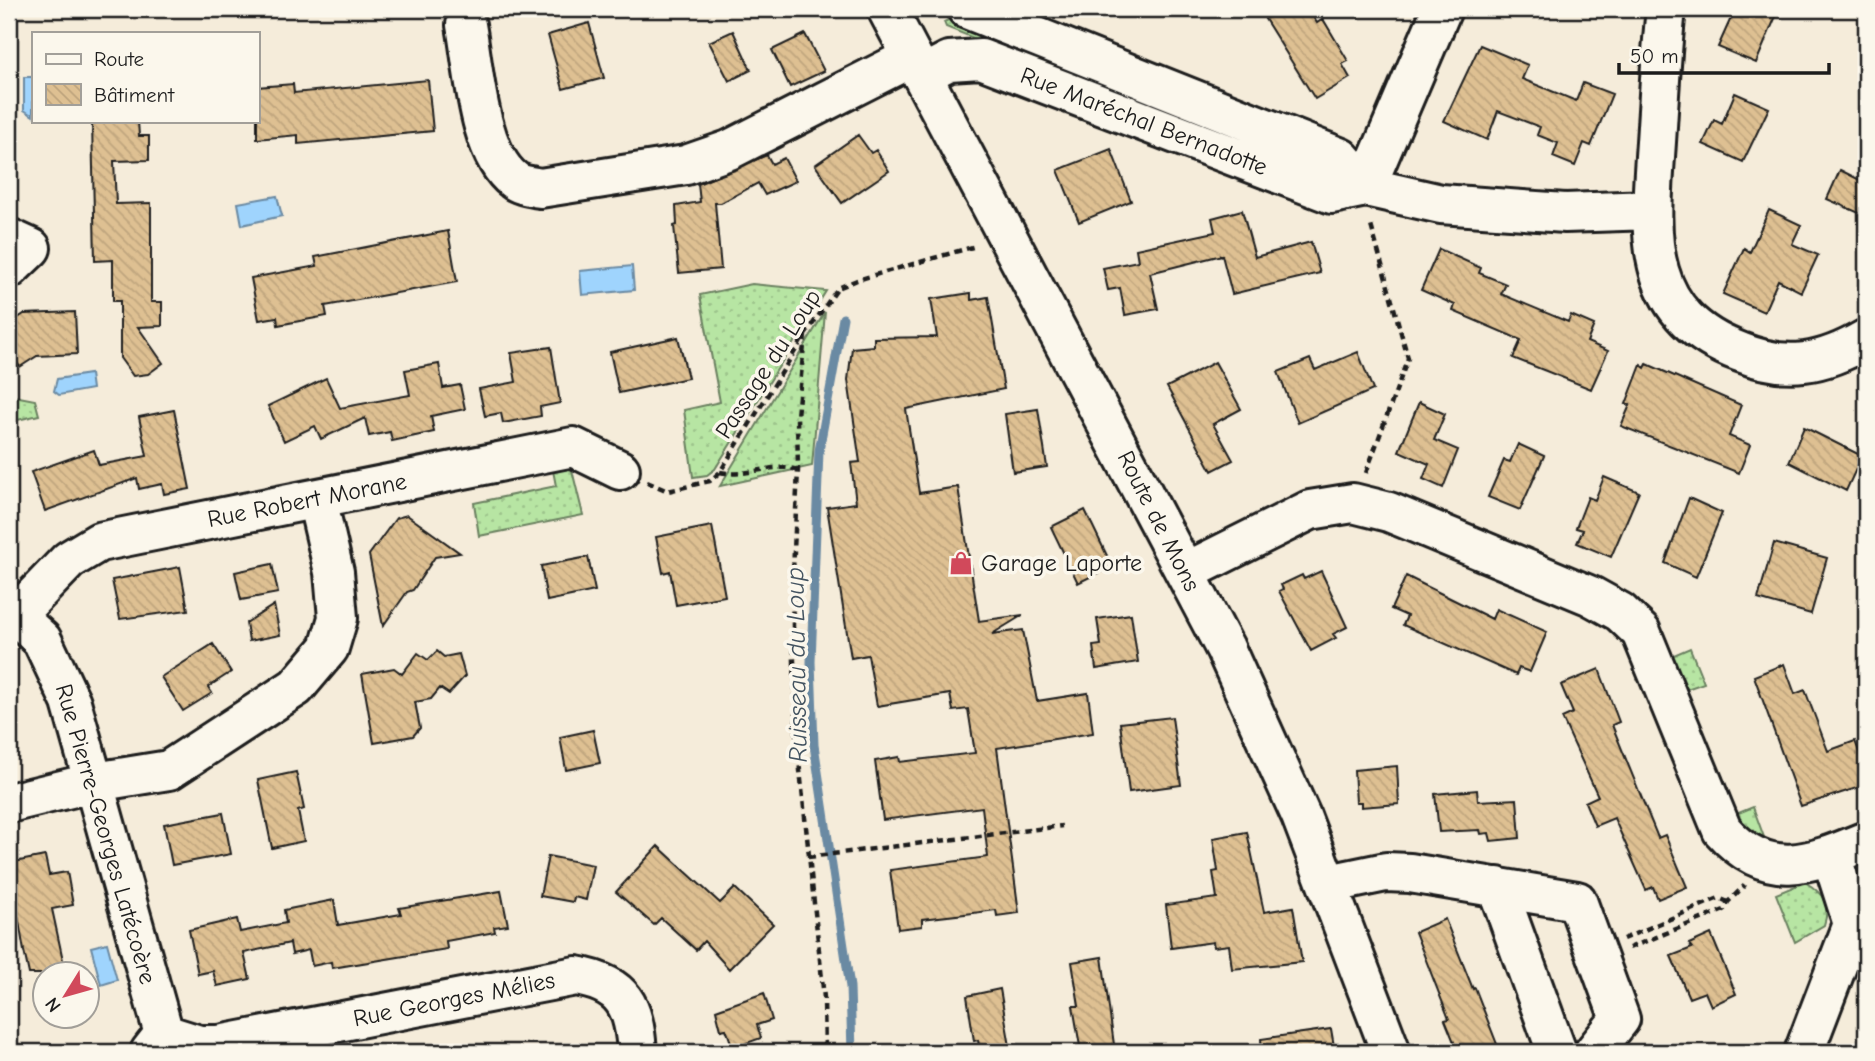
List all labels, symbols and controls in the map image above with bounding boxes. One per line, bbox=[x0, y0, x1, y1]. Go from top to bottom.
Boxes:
legend bbox=[32, 32, 259, 122]
scale bar bbox=[1619, 32, 1829, 76]
text: 50 m bbox=[1630, 44, 1679, 68]
text: Route bbox=[94, 47, 144, 71]
street label: Rue Maréchal Bernadotte bbox=[1017, 61, 1271, 181]
text: Bâtiment bbox=[94, 83, 175, 107]
street label: Passage du Loup bbox=[709, 284, 827, 444]
street label: Route de Mons bbox=[1112, 446, 1206, 596]
street label: Rue Robert Morane bbox=[205, 467, 409, 533]
shop icon: Garage Laporte bbox=[947, 549, 975, 577]
place label: Garage Laporte bbox=[981, 549, 1142, 577]
water label: Ruisseau du Loup bbox=[780, 567, 814, 763]
street label: Rue Pierre-Georges Latécoère bbox=[50, 681, 162, 987]
north arrow bbox=[32, 960, 102, 1030]
street label: Rue Georges Mélies bbox=[351, 966, 557, 1032]
text: N bbox=[41, 993, 66, 1016]

